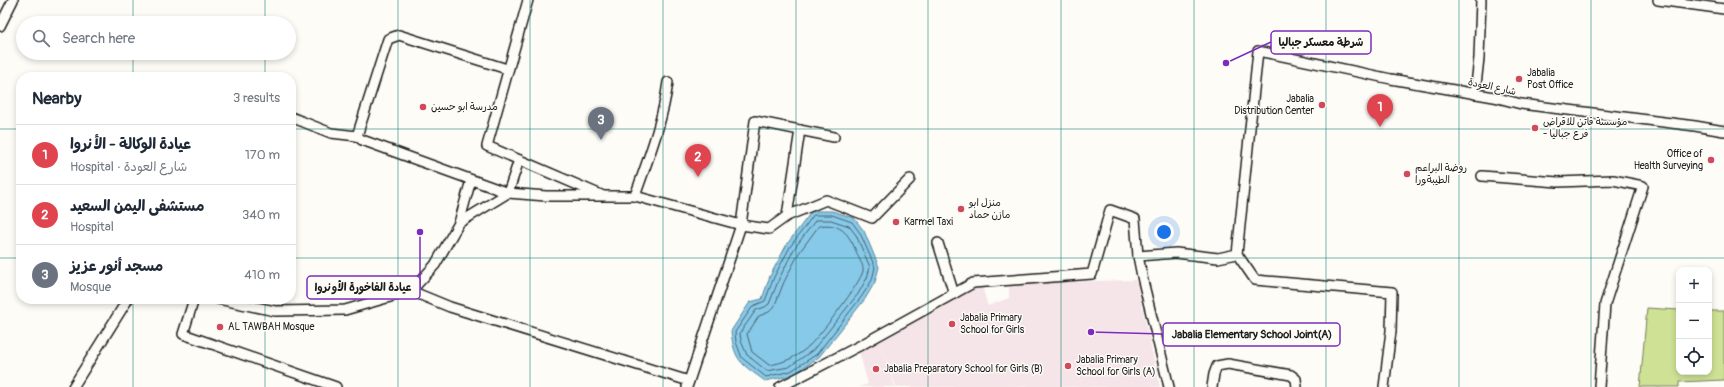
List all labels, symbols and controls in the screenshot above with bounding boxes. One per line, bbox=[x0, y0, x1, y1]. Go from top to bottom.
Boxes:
search box bbox=[16, 16, 296, 60]
icon: search bbox=[30, 27, 52, 49]
text: Search here bbox=[62, 29, 135, 48]
callout: شرطة معسكر جباليا bbox=[1271, 31, 1371, 54]
text: شرطة معسكر جباليا bbox=[1279, 36, 1363, 49]
place label: Jabalia Post Office bbox=[1527, 67, 1573, 91]
marker: Jabalia Post Office bbox=[1514, 74, 1524, 84]
street label: شارع العودة bbox=[1467, 76, 1517, 99]
text: Nearby bbox=[32, 88, 81, 109]
text: 3 results bbox=[233, 90, 280, 106]
place label: Jabalia Distribution Center bbox=[1234, 93, 1314, 117]
pin: 1 bbox=[1367, 94, 1393, 127]
marker: Jabalia Distribution Center bbox=[1317, 100, 1327, 110]
place label: مدرسة ابو حسين bbox=[431, 101, 498, 113]
marker: مدرسة ابو حسين bbox=[418, 102, 428, 112]
pin: 3 bbox=[588, 107, 614, 140]
place label: مؤسسة فاتن للاقراض - فرع جباليا bbox=[1543, 116, 1627, 141]
marker: مؤسسة فاتن للاقراض - فرع جباليا bbox=[1530, 123, 1540, 133]
text: عيادة الوكالة - الأنروا bbox=[70, 135, 191, 154]
pin: 2 bbox=[685, 144, 711, 177]
text: 1 bbox=[42, 147, 48, 163]
text: 170 m bbox=[245, 147, 280, 163]
place label: Office of Health Surveying bbox=[1634, 148, 1703, 172]
marker: Office of Health Surveying bbox=[1706, 155, 1716, 165]
text: Hospital · شارع العودة bbox=[70, 159, 187, 175]
place label: روضة البراعم الطيبةورا bbox=[1415, 162, 1467, 186]
marker: روضة البراعم الطيبةورا bbox=[1402, 169, 1412, 179]
text: مستشفى اليمن السعيد bbox=[70, 197, 204, 216]
place label: منزل ابو مازن حماد bbox=[968, 197, 1011, 221]
marker: منزل ابو مازن حماد bbox=[956, 204, 966, 214]
text: 2 bbox=[41, 207, 49, 223]
text: 340 m bbox=[242, 207, 280, 223]
place label: Karmel Taxi bbox=[904, 216, 953, 228]
marker: Karmel Taxi bbox=[891, 217, 901, 227]
text: Hospital bbox=[70, 219, 114, 235]
your location bbox=[1154, 222, 1174, 242]
text: مسجد أنور عزيز bbox=[70, 257, 163, 276]
text: 3 bbox=[41, 267, 49, 283]
text: 410 m bbox=[244, 267, 280, 283]
map controls bbox=[1676, 267, 1712, 375]
button: + bbox=[1676, 267, 1712, 303]
callout: عيادة الفاخورة الأونروا bbox=[307, 276, 420, 299]
text: Mosque bbox=[70, 279, 111, 295]
text: عيادة الفاخورة الأونروا bbox=[315, 280, 412, 295]
button: − bbox=[1676, 303, 1712, 339]
place label: Jabalia Primary School for Girls bbox=[960, 312, 1025, 336]
marker: Jabalia Primary School for Girls bbox=[947, 319, 957, 329]
place label: AL TAWBAH Mosque bbox=[228, 321, 314, 333]
marker: AL TAWBAH Mosque bbox=[215, 322, 225, 332]
callout: Jabalia Elementary School Joint(A) bbox=[1163, 323, 1340, 346]
text: Jabalia Elementary School Joint(A) bbox=[1172, 328, 1332, 341]
button: locate bbox=[1676, 339, 1712, 375]
place label: Jabalia Primary School for Girls (A) bbox=[1076, 354, 1156, 378]
marker: Jabalia Primary School for Girls (A) bbox=[1063, 361, 1073, 371]
place label: Jabalia Preparatory School for Girls (B) bbox=[884, 363, 1043, 375]
marker: Jabalia Preparatory School for Girls (B) bbox=[871, 364, 881, 374]

